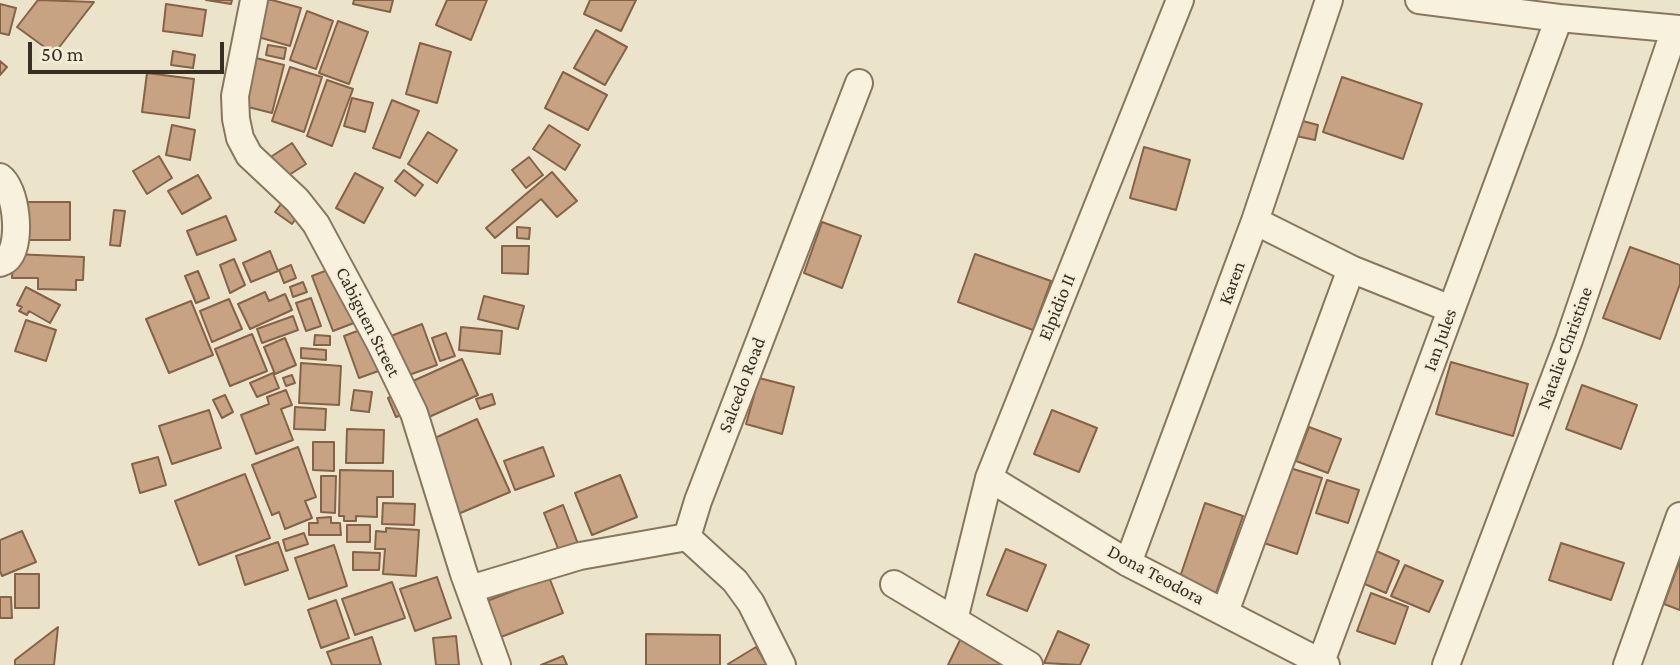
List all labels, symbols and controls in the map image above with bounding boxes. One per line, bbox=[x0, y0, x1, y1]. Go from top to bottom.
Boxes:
scale bar bbox=[32, 28, 228, 72]
text: 50 m bbox=[41, 42, 84, 66]
street label: Karen bbox=[1214, 258, 1250, 308]
street label: Cabiguen Street bbox=[330, 263, 406, 381]
street label: Elpidio II bbox=[1033, 270, 1081, 344]
street label: Natalie Christine bbox=[1532, 284, 1598, 412]
street label: Ian Jules bbox=[1418, 306, 1462, 374]
street label: Salcedo Road bbox=[713, 334, 771, 436]
street label: Dona Teodora bbox=[1104, 540, 1208, 610]

